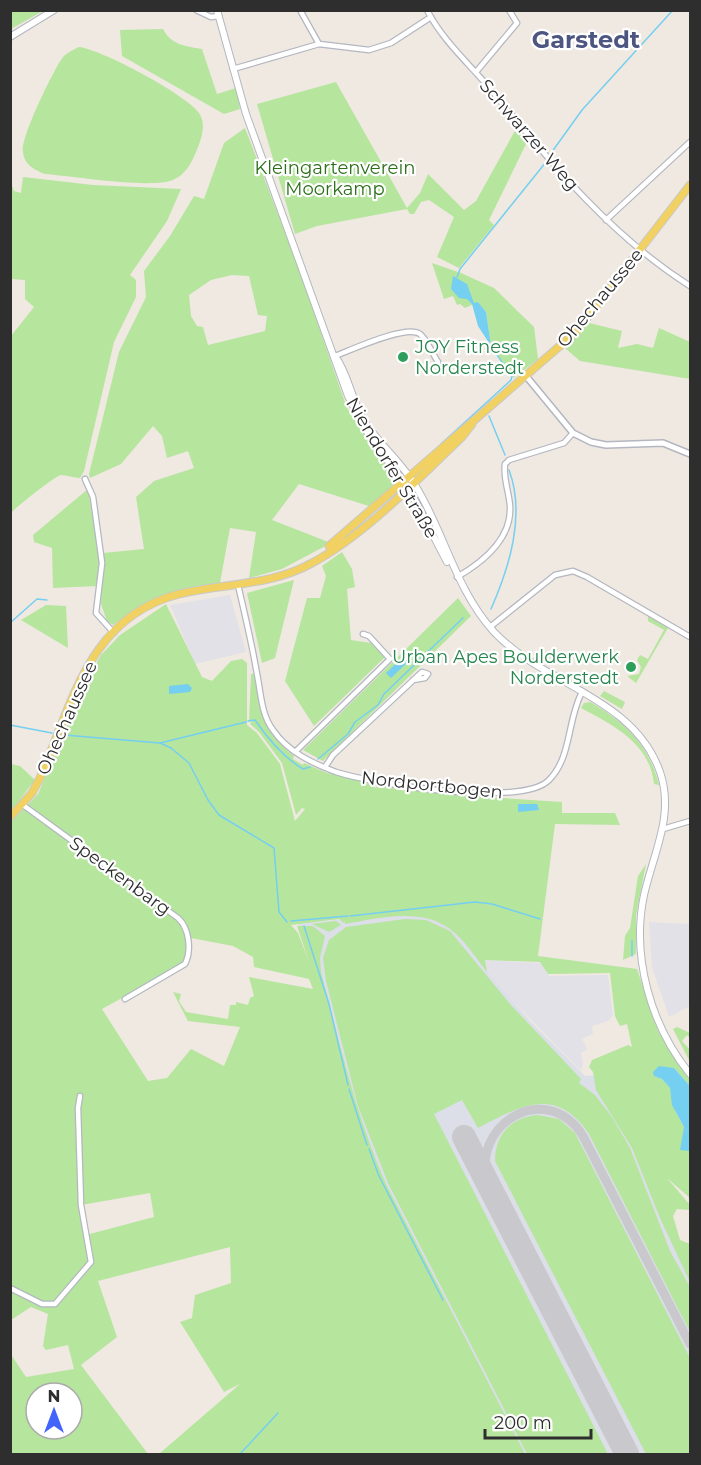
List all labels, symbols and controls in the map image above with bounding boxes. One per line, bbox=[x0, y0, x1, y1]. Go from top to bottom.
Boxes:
district label: Garstedt bbox=[532, 25, 641, 54]
street label: Schwarzer Weg bbox=[475, 75, 583, 195]
park label: Kleingartenverein Moorkamp bbox=[254, 157, 416, 200]
street label: Ohechaussee bbox=[552, 244, 648, 352]
place label: JOY Fitness Norderstedt bbox=[414, 336, 524, 379]
marker: JOY Fitness Norderstedt bbox=[396, 350, 410, 364]
street label: Niendorfer Straße bbox=[341, 394, 443, 542]
place label: Urban Apes Boulderwerk Norderstedt bbox=[392, 646, 619, 689]
street label: Ohechaussee bbox=[32, 658, 102, 778]
marker: Urban Apes Boulderwerk Norderstedt bbox=[624, 660, 638, 674]
street label: Nordportbogen bbox=[360, 767, 504, 803]
street label: Speckenbarg bbox=[65, 832, 175, 920]
north arrow bbox=[24, 1381, 84, 1441]
text: N bbox=[48, 1387, 60, 1406]
scale bar bbox=[485, 1402, 592, 1440]
text: 200 m bbox=[494, 1412, 552, 1434]

